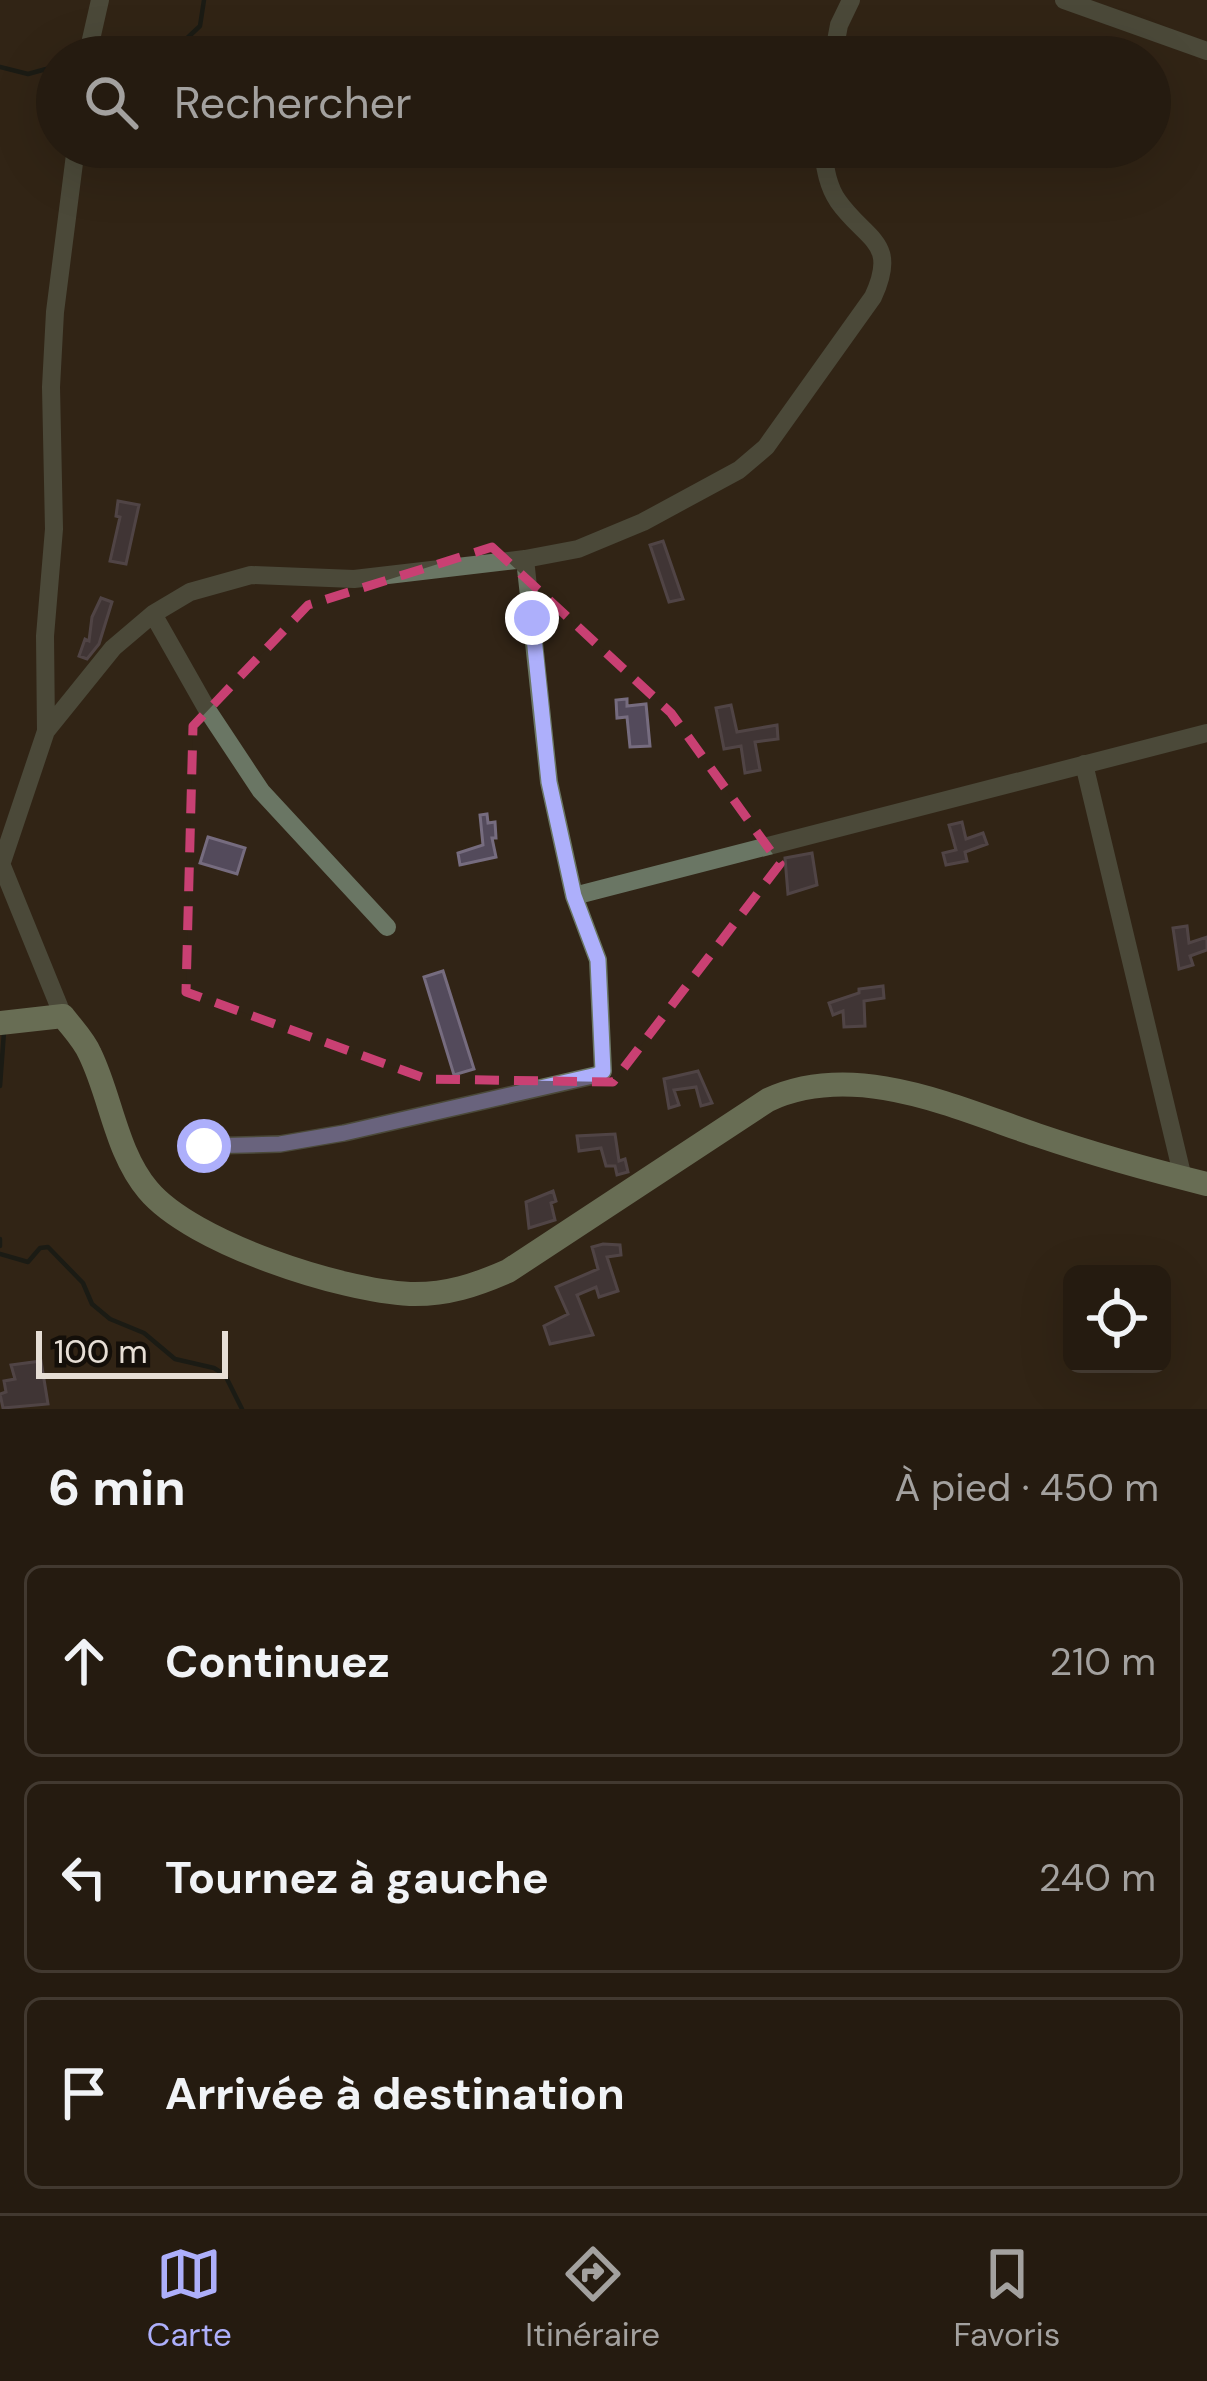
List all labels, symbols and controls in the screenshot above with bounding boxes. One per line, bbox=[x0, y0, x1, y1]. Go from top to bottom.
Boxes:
search box bbox=[36, 36, 1171, 168]
icon: search bbox=[78, 69, 144, 135]
text: Rechercher bbox=[174, 73, 412, 132]
route end bbox=[505, 591, 559, 645]
route start bbox=[177, 1119, 231, 1173]
map controls bbox=[1063, 1265, 1171, 1373]
button: locate bbox=[1063, 1265, 1171, 1373]
scale bar bbox=[36, 1325, 228, 1378]
text: 100 m bbox=[54, 1330, 148, 1373]
text: 6 min bbox=[48, 1454, 186, 1521]
text: À pied · 450 m bbox=[895, 1462, 1159, 1513]
icon: ahead bbox=[51, 1628, 117, 1694]
text: Continuez bbox=[165, 1632, 390, 1691]
text: 210 m bbox=[1050, 1636, 1156, 1687]
icon: left bbox=[51, 1844, 117, 1910]
text: Tournez à gauche bbox=[165, 1848, 549, 1907]
text: 240 m bbox=[1039, 1852, 1156, 1903]
icon: arrive bbox=[51, 2060, 117, 2126]
text: Arrivée à destination bbox=[165, 2064, 625, 2123]
tab: Carte bbox=[147, 2241, 232, 2356]
tab: Itinéraire bbox=[525, 2241, 660, 2356]
tab: Favoris bbox=[954, 2241, 1060, 2356]

